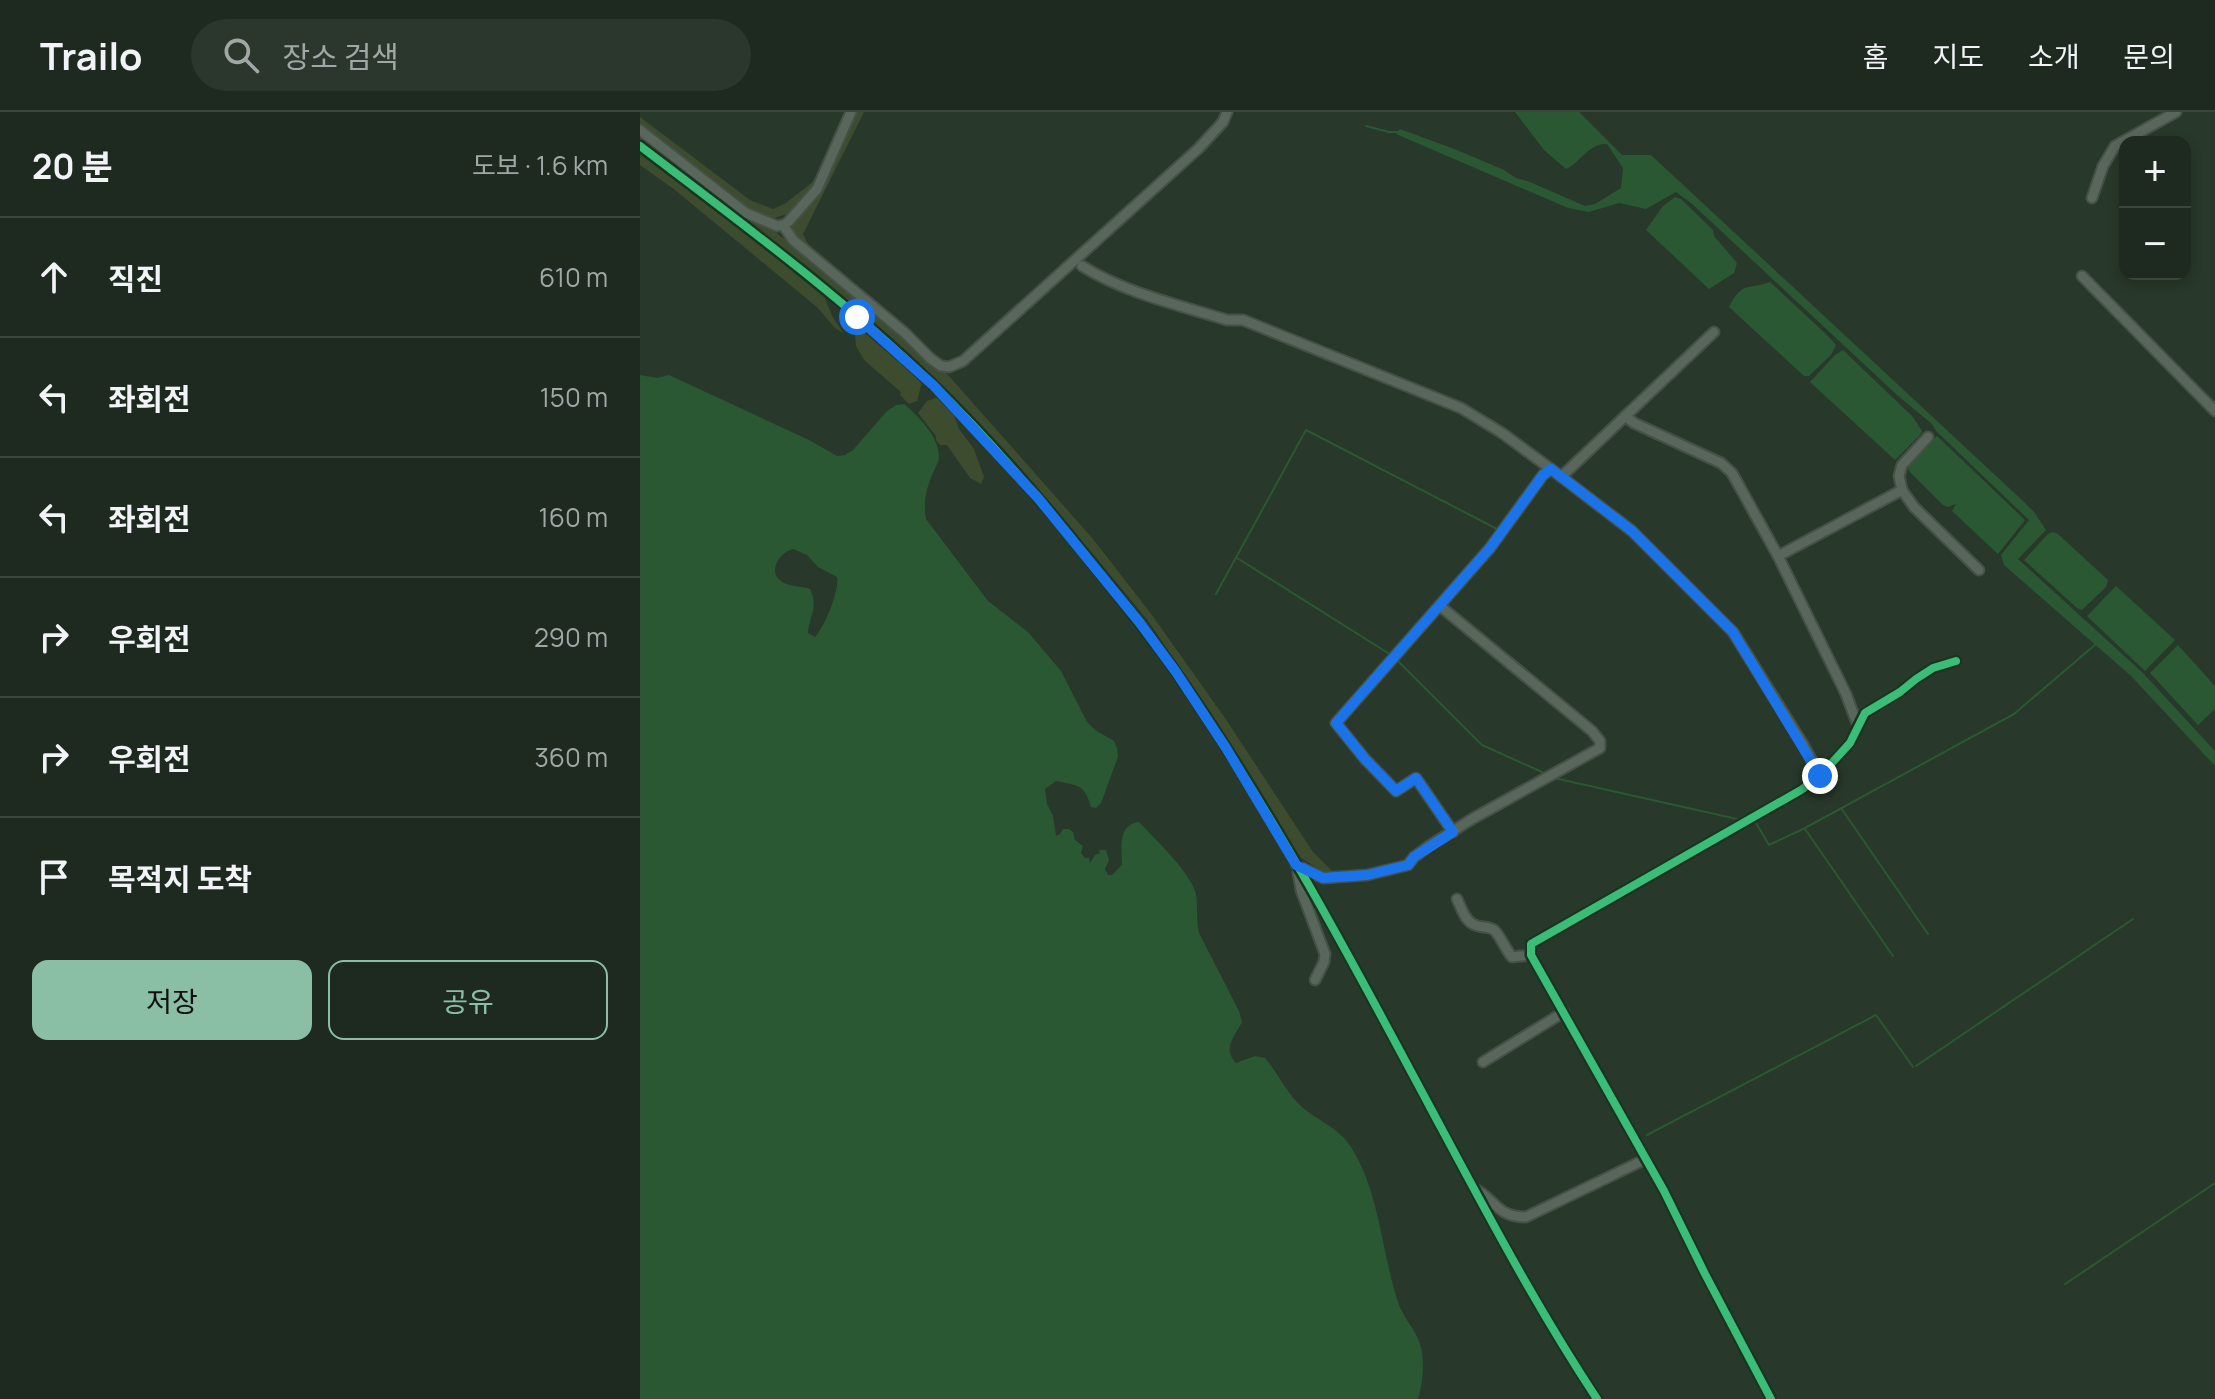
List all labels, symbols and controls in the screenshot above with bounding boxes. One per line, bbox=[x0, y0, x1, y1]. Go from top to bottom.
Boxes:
search box bbox=[191, 19, 751, 91]
text: Trailo bbox=[40, 29, 143, 81]
icon: search bbox=[219, 33, 263, 77]
text: 장소 검색 bbox=[283, 36, 399, 77]
text: 홈 bbox=[1863, 37, 1888, 75]
text: 지도 bbox=[1932, 37, 1984, 75]
text: 소개 bbox=[2028, 37, 2079, 75]
text: 문의 bbox=[2123, 37, 2175, 75]
map controls bbox=[2119, 136, 2191, 280]
button: + bbox=[2119, 136, 2191, 208]
text: 20 분 bbox=[32, 143, 113, 189]
text: 도보 · 1.6 km bbox=[472, 147, 608, 183]
button: − bbox=[2119, 208, 2191, 280]
icon: ahead bbox=[32, 255, 76, 299]
text: 직진 bbox=[108, 258, 163, 299]
text: 610 m bbox=[539, 259, 608, 295]
route start bbox=[839, 299, 875, 335]
icon: left bbox=[32, 375, 76, 419]
text: 좌회전 bbox=[108, 378, 191, 419]
text: 150 m bbox=[540, 379, 608, 415]
icon: left bbox=[32, 495, 76, 539]
text: 좌회전 bbox=[108, 498, 191, 539]
text: 160 m bbox=[539, 499, 608, 535]
icon: right bbox=[32, 615, 76, 659]
text: 우회전 bbox=[108, 618, 191, 659]
text: 290 m bbox=[534, 619, 608, 655]
icon: right bbox=[32, 735, 76, 779]
text: 우회전 bbox=[108, 738, 191, 779]
text: 360 m bbox=[534, 739, 608, 775]
route end bbox=[1802, 758, 1838, 794]
icon: arrive bbox=[32, 855, 76, 899]
text: 목적지 도착 bbox=[108, 858, 252, 899]
button: 저장 bbox=[32, 960, 312, 1040]
button: 공유 bbox=[328, 960, 608, 1040]

